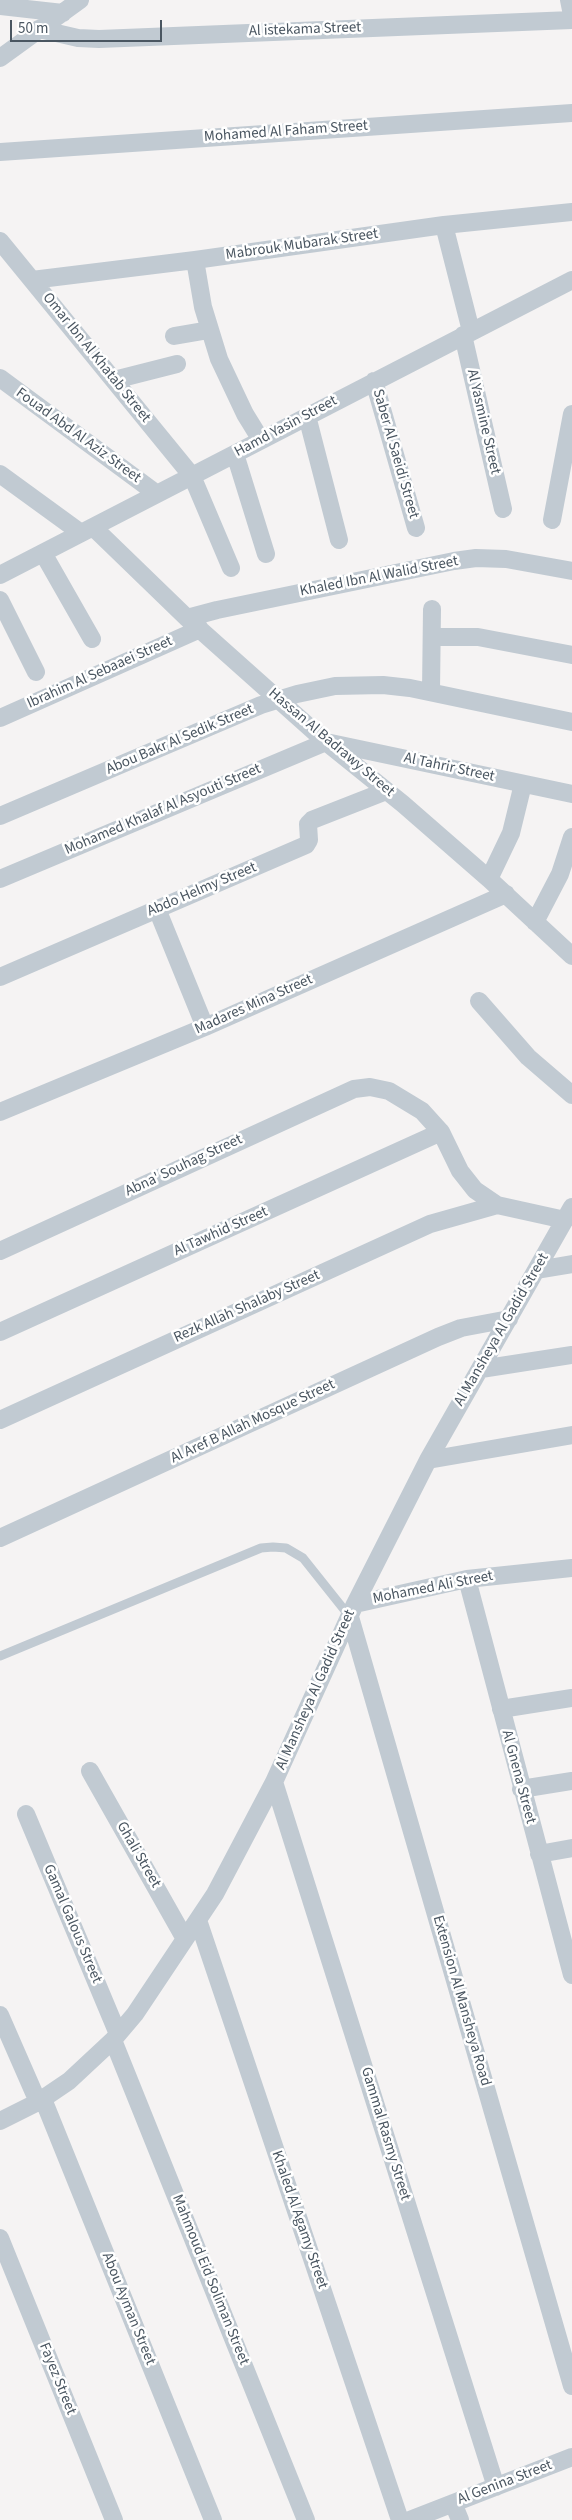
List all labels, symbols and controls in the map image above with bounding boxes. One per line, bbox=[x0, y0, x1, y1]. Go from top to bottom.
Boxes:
scale bar bbox=[12, 10, 165, 42]
text: 50 m bbox=[18, 18, 48, 39]
street label: Al istekama Street bbox=[249, 19, 361, 41]
street label: Mohamed Al Faham Street bbox=[204, 117, 368, 147]
street label: Mabrouk Mubarak Street bbox=[225, 225, 379, 265]
street label: Omar Ibn Al Khatab Street bbox=[38, 289, 154, 427]
street label: Al Yasmine Street bbox=[462, 368, 504, 476]
street label: Fouad Abd Al Aziz Street bbox=[12, 385, 144, 487]
street label: Saber Al Saeidi Street bbox=[368, 387, 422, 521]
street label: Hamd Yasin Street bbox=[232, 392, 340, 462]
street label: Khaled Ibn Al Walid Street bbox=[298, 553, 460, 601]
street label: Ibrahim Al Sebaaei Street bbox=[25, 633, 175, 713]
street label: Hassan Al Badrawy Street bbox=[264, 685, 398, 801]
street label: Abou Bakr Al Sedik Street bbox=[104, 701, 256, 779]
street label: Al Tahrir Street bbox=[402, 750, 496, 786]
street label: Mohamed Khalaf Al Asyouti Street bbox=[62, 760, 264, 860]
street label: Abdo Helmy Street bbox=[145, 859, 259, 921]
street label: Madares Mina Street bbox=[192, 971, 316, 1039]
street label: Abna' Souhag Street bbox=[123, 1131, 245, 1201]
street label: Al Tawhid Street bbox=[171, 1203, 271, 1261]
street label: Al Mansheya Al Gadid Street bbox=[451, 1250, 553, 1410]
street label: Rezk Allah Shalaby Street bbox=[171, 1267, 323, 1347]
street label: Al Aref B Allah Mosque Street bbox=[168, 1376, 338, 1468]
street label: Mohamed Ali Street bbox=[371, 1568, 495, 1608]
street label: Al Mansheya Al Gadid Street bbox=[272, 1607, 360, 1773]
street label: Al Gnena Street bbox=[497, 1728, 539, 1826]
street label: Ghali Street bbox=[112, 1819, 164, 1891]
street label: Gamal Galous Street bbox=[39, 1862, 105, 1986]
street label: Extension Al Mansheya Road bbox=[428, 1914, 494, 2088]
street label: Gammal Rasmy Street bbox=[356, 2065, 414, 2203]
street label: Khaled Al Agamy Street bbox=[267, 2149, 331, 2291]
street label: Mahmoud Eid Soliman Street bbox=[168, 2192, 252, 2368]
street label: Abou Ayman Street bbox=[97, 2250, 159, 2368]
street label: Fayez Street bbox=[34, 2340, 80, 2418]
street label: Al Genina Street bbox=[455, 2457, 555, 2509]

